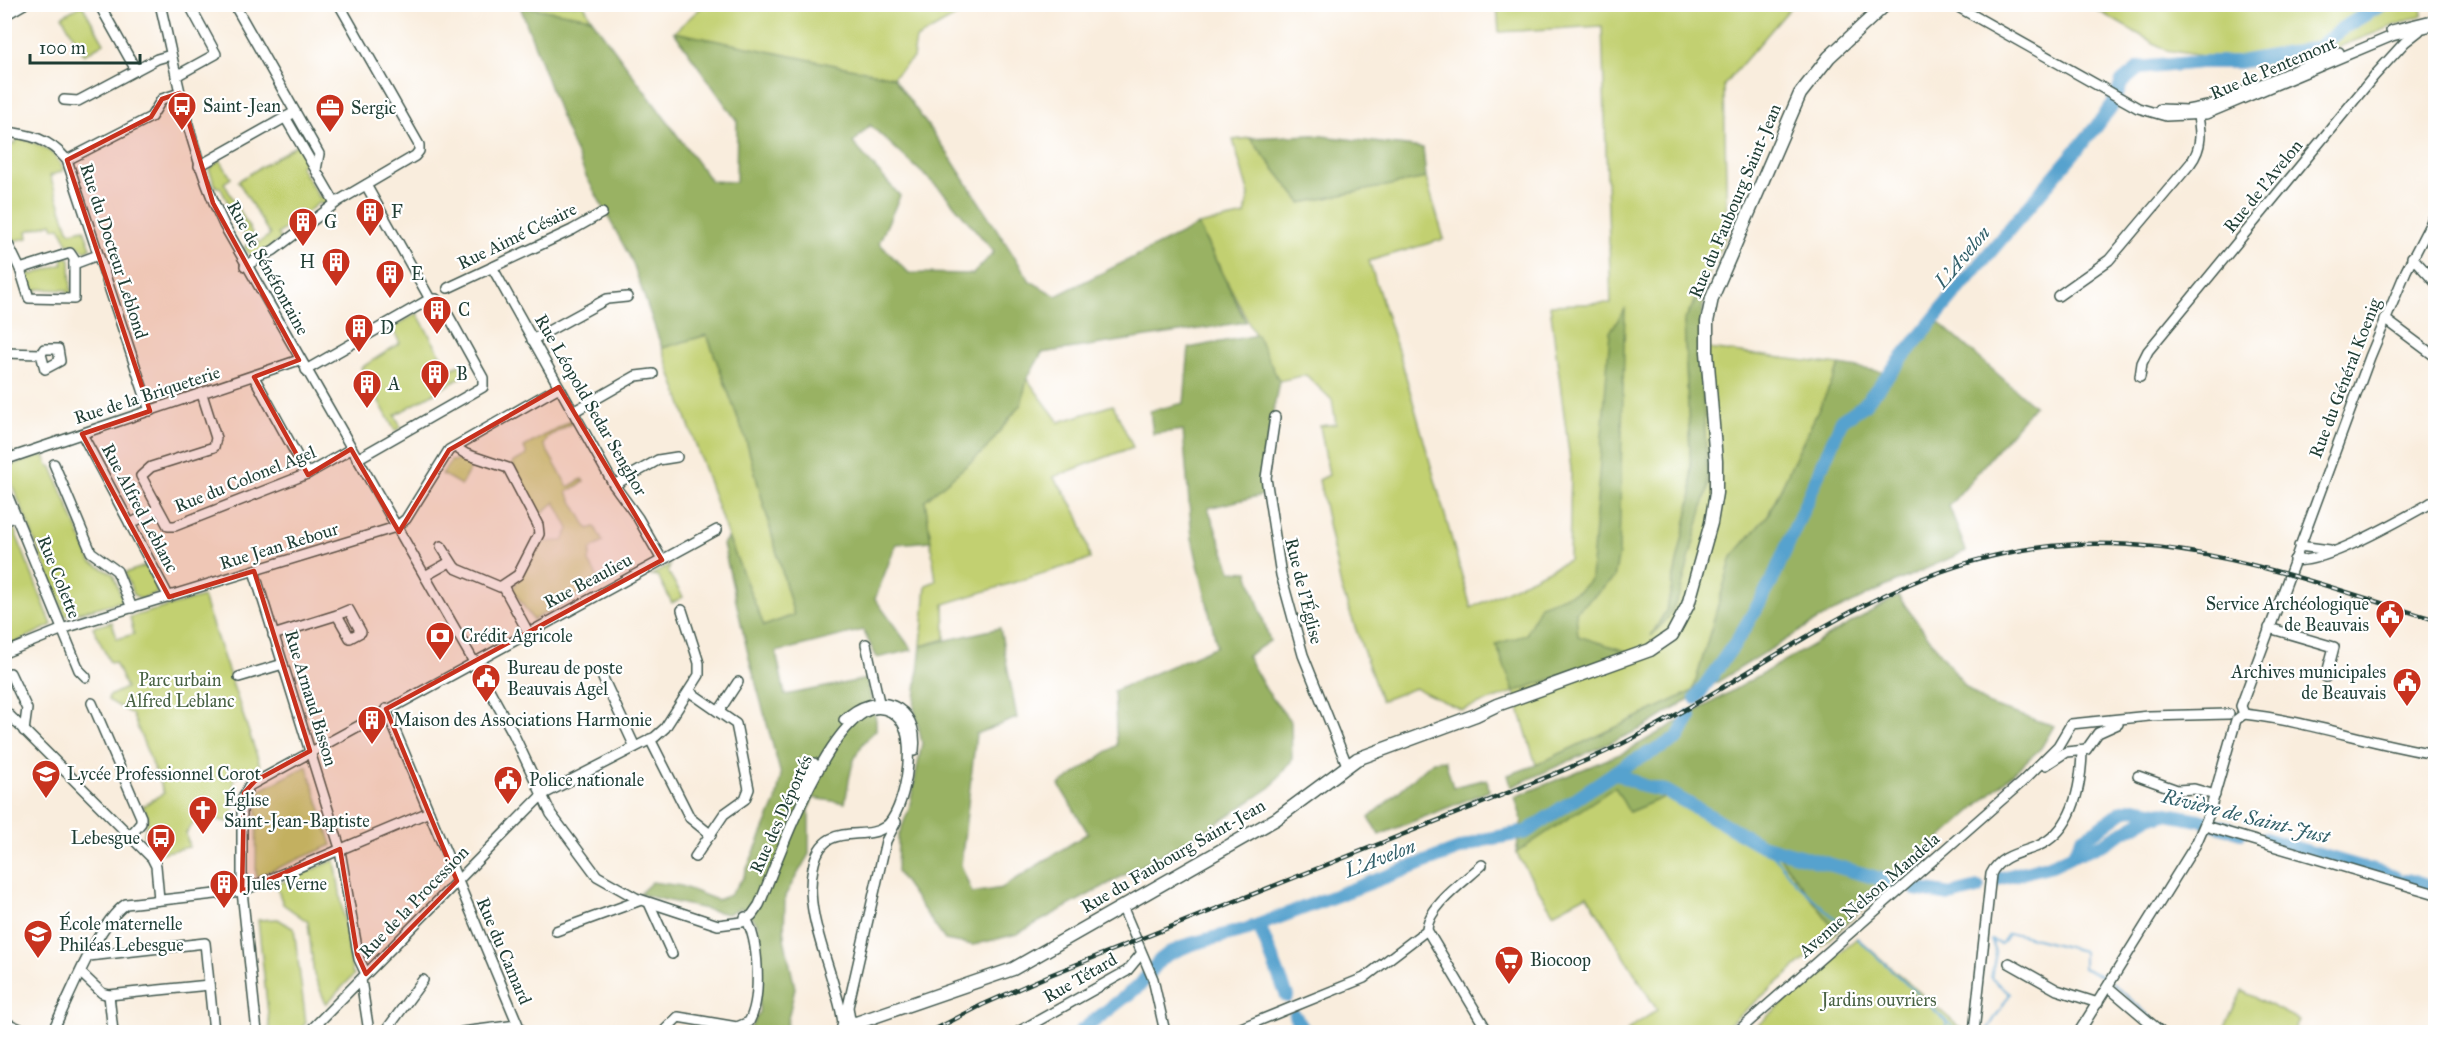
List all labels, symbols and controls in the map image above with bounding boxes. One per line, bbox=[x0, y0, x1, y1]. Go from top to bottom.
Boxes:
scale bar bbox=[30, 27, 140, 65]
street label: Rue de Pentemont bbox=[2207, 31, 2340, 105]
text: 100 m bbox=[39, 37, 86, 59]
bus stop icon: Saint-Jean bbox=[166, 90, 198, 132]
office icon: Sergic bbox=[314, 92, 346, 134]
place label: Saint-Jean bbox=[203, 95, 281, 118]
place label: Sergic bbox=[351, 97, 397, 120]
street label: Rue du Faubourg Saint-Jean bbox=[1684, 100, 1787, 302]
street label: Rue de l'Avelon bbox=[2219, 135, 2307, 237]
street label: Rue du Docteur Leblond bbox=[75, 160, 153, 342]
building icon: F bbox=[354, 196, 386, 238]
street label: Rue de Sénéfontaine bbox=[222, 197, 314, 339]
street label: Rue Aimé Césaire bbox=[454, 198, 580, 274]
place label: F bbox=[391, 201, 403, 223]
building icon: G bbox=[287, 206, 319, 248]
place label: G bbox=[324, 211, 337, 233]
water label: L'Avelon bbox=[1928, 221, 1995, 294]
building icon: H bbox=[320, 246, 352, 288]
place label: H bbox=[299, 251, 315, 273]
building icon: E bbox=[374, 258, 406, 300]
place label: E bbox=[411, 263, 424, 285]
building icon: C bbox=[421, 294, 453, 336]
street label: Rue du Général Koenig bbox=[2304, 294, 2387, 461]
place label: C bbox=[458, 299, 470, 321]
street label: Rue Léopold Sedar Senghor bbox=[529, 310, 652, 501]
building icon: D bbox=[343, 312, 375, 354]
place label: D bbox=[380, 317, 394, 339]
building icon: B bbox=[419, 358, 451, 400]
street label: Rue de la Briqueterie bbox=[71, 361, 223, 430]
place label: B bbox=[456, 363, 468, 385]
building icon: A bbox=[351, 368, 383, 410]
place label: A bbox=[387, 373, 400, 395]
street label: Rue Alfred Leblanc bbox=[97, 440, 183, 577]
street label: Rue du Colonel Agel bbox=[171, 441, 319, 518]
street label: Rue Jean Rebour bbox=[217, 517, 342, 576]
street label: Rue Colette bbox=[32, 532, 86, 622]
street label: Rue de l'Église bbox=[1279, 535, 1330, 646]
street label: Rue Beaulieu bbox=[540, 548, 636, 613]
place label: Service Archéologique de Beauvais bbox=[2206, 593, 2369, 636]
public building icon: Service Archéologique de Beauvais bbox=[2374, 598, 2406, 640]
bank icon: Crédit Agricole bbox=[424, 620, 456, 662]
place label: Crédit Agricole bbox=[461, 625, 573, 648]
street label: Rue Arnaud Bisson bbox=[280, 627, 342, 769]
place label: Bureau de poste Beauvais Agel bbox=[507, 657, 623, 701]
place label: Archives municipales de Beauvais bbox=[2230, 661, 2386, 704]
public building icon: Bureau de poste Beauvais Agel bbox=[470, 662, 502, 704]
public building icon: Archives municipales de Beauvais bbox=[2391, 666, 2423, 708]
park label: Parc urbain Alfred Leblanc bbox=[124, 669, 235, 712]
building icon: Maison des Associations Harmonie bbox=[356, 704, 388, 746]
place label: Maison des Associations Harmonie bbox=[393, 709, 652, 731]
street label: Rue des Déportés bbox=[745, 751, 817, 877]
school or university icon: Lycée Professionnel Corot bbox=[30, 758, 62, 800]
place label: Lycée Professionnel Corot bbox=[67, 763, 261, 785]
public building icon: Police nationale bbox=[492, 764, 524, 806]
place label: Police nationale bbox=[529, 769, 644, 791]
water label: Rivière de Saint-Just bbox=[2159, 783, 2334, 849]
place label: Église Saint-Jean-Baptiste bbox=[224, 787, 370, 833]
church icon: Église Saint-Jean-Baptiste bbox=[187, 794, 219, 836]
street label: Rue du Faubourg Saint-Jean bbox=[1077, 794, 1270, 919]
bus stop icon: Lebesgue bbox=[145, 822, 177, 864]
place label: Lebesgue bbox=[71, 827, 140, 850]
street label: Avenue Nelson Mandela bbox=[1793, 828, 1944, 963]
water label: L'Avelon bbox=[1340, 833, 1419, 883]
street label: Rue de la Procession bbox=[355, 841, 474, 963]
building icon: Jules Verne bbox=[208, 868, 240, 910]
place label: Jules Verne bbox=[243, 873, 327, 896]
street label: Rue du Camard bbox=[472, 894, 536, 1008]
place label: École maternelle Philéas Lebesgue bbox=[59, 911, 184, 957]
school or university icon: École maternelle Philéas Lebesgue bbox=[22, 918, 54, 960]
supermarket icon: Biocoop bbox=[1493, 944, 1525, 986]
street label: Rue Tétard bbox=[1039, 948, 1121, 1008]
place label: Biocoop bbox=[1530, 949, 1591, 971]
park label: Jardins ouvriers bbox=[1819, 989, 1937, 1012]

